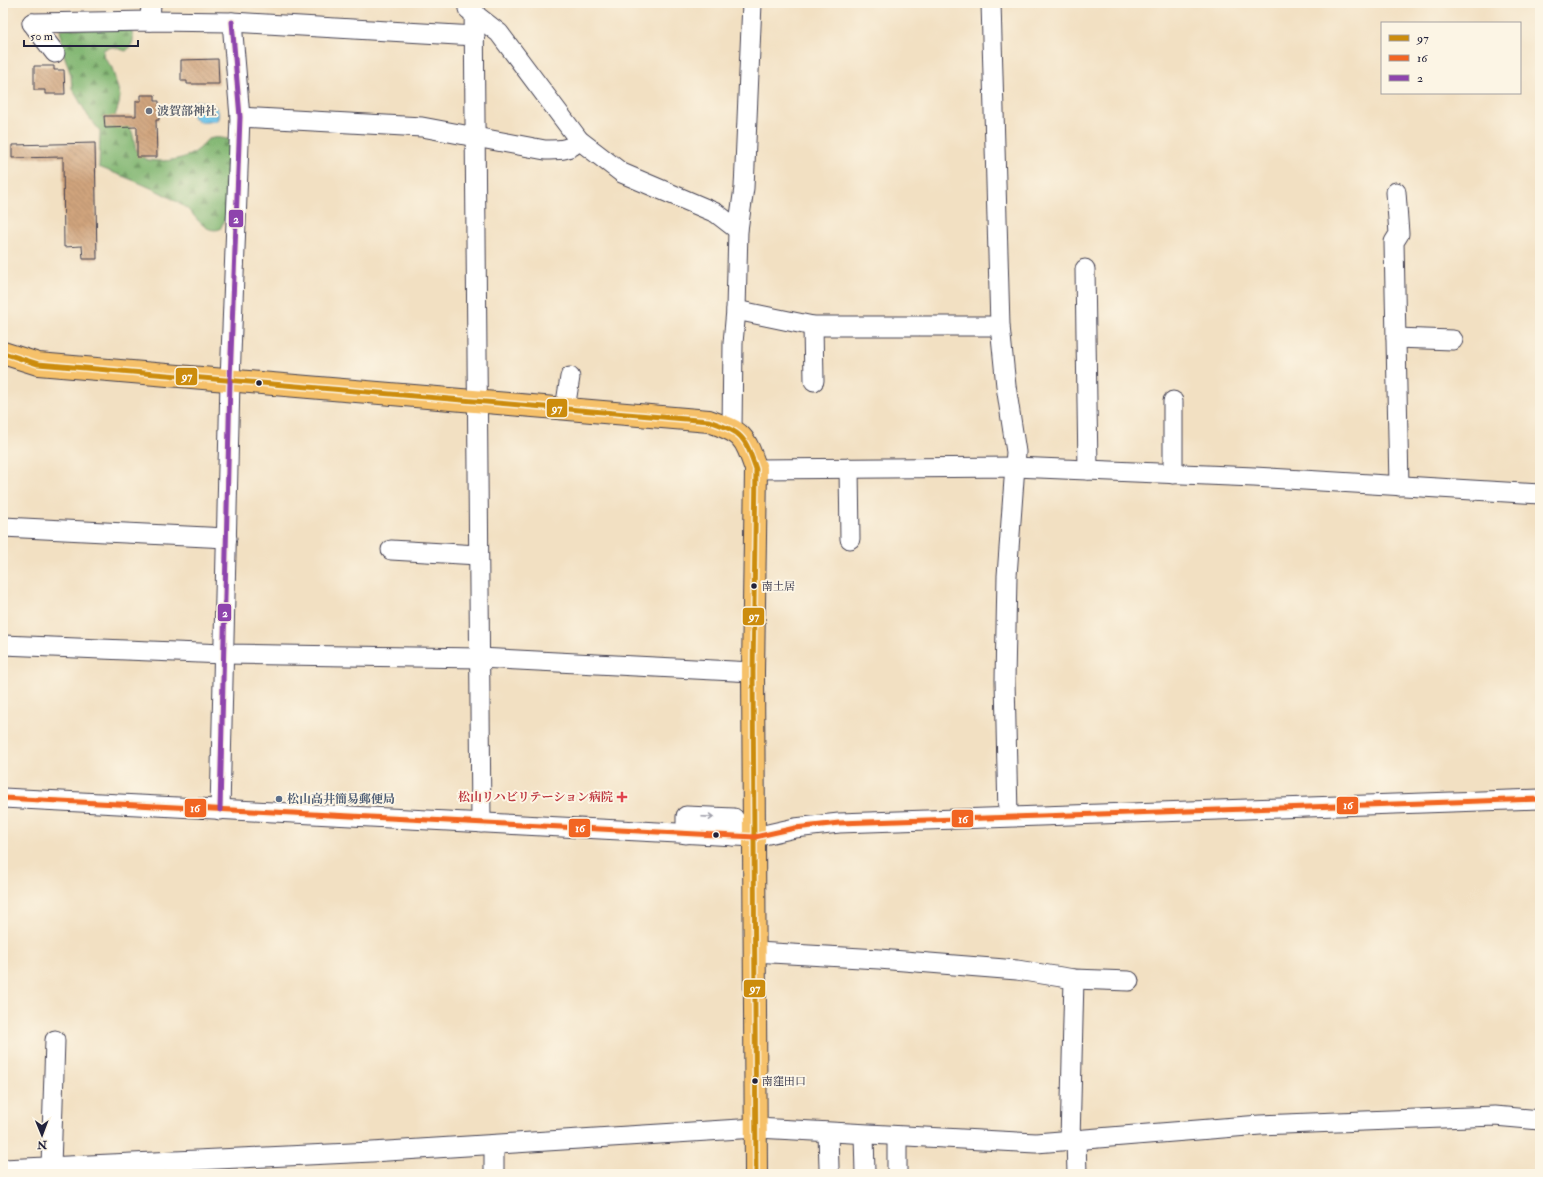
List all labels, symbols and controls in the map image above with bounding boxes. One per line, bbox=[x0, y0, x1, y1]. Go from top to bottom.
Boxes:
scale bar bbox=[24, 22, 138, 48]
legend bbox=[1381, 22, 1521, 94]
text: 50 m bbox=[30, 29, 54, 44]
text: 97 bbox=[1416, 31, 1429, 46]
text: 16 bbox=[1417, 51, 1428, 66]
text: 2 bbox=[1417, 71, 1423, 86]
place label: 波賀部神社 bbox=[157, 104, 217, 119]
marker: 波賀部神社 bbox=[144, 106, 154, 116]
line badge: 2 bbox=[228, 209, 244, 228]
text: 2 bbox=[233, 213, 239, 226]
line badge: 97 bbox=[175, 367, 198, 386]
text: 97 bbox=[181, 370, 193, 383]
unlabelled marker bbox=[254, 378, 264, 388]
line badge: 97 bbox=[546, 398, 568, 418]
text: 97 bbox=[551, 402, 563, 415]
place label: 南土居 bbox=[762, 580, 795, 593]
marker: 南土居 bbox=[749, 581, 759, 591]
line badge: 2 bbox=[217, 603, 232, 622]
text: 2 bbox=[222, 607, 228, 620]
line badge: 97 bbox=[742, 607, 765, 626]
text: 97 bbox=[748, 610, 760, 623]
place label: 松山リハビリテーション病院 bbox=[458, 790, 613, 805]
marker: 松山リハビリテーション病院 bbox=[616, 791, 628, 803]
place label: 松山高井簡易郵便局 bbox=[287, 792, 395, 807]
marker: 松山高井簡易郵便局 bbox=[274, 794, 284, 804]
line badge: 16 bbox=[1336, 796, 1359, 815]
line badge: 16 bbox=[184, 798, 207, 818]
text: 16 bbox=[1343, 799, 1354, 812]
text: 16 bbox=[190, 802, 201, 815]
line badge: 16 bbox=[951, 809, 974, 828]
one-way arrow bbox=[701, 813, 714, 821]
text: 16 bbox=[958, 813, 969, 826]
line badge: 16 bbox=[568, 818, 591, 838]
text: 16 bbox=[575, 822, 586, 835]
unlabelled marker bbox=[711, 830, 721, 840]
line badge: 97 bbox=[743, 979, 766, 998]
text: 97 bbox=[749, 982, 761, 995]
place label: 南窪田口 bbox=[762, 1075, 806, 1088]
marker: 南窪田口 bbox=[750, 1076, 760, 1086]
north arrow bbox=[22, 1115, 62, 1155]
text: N bbox=[36, 1138, 48, 1151]

